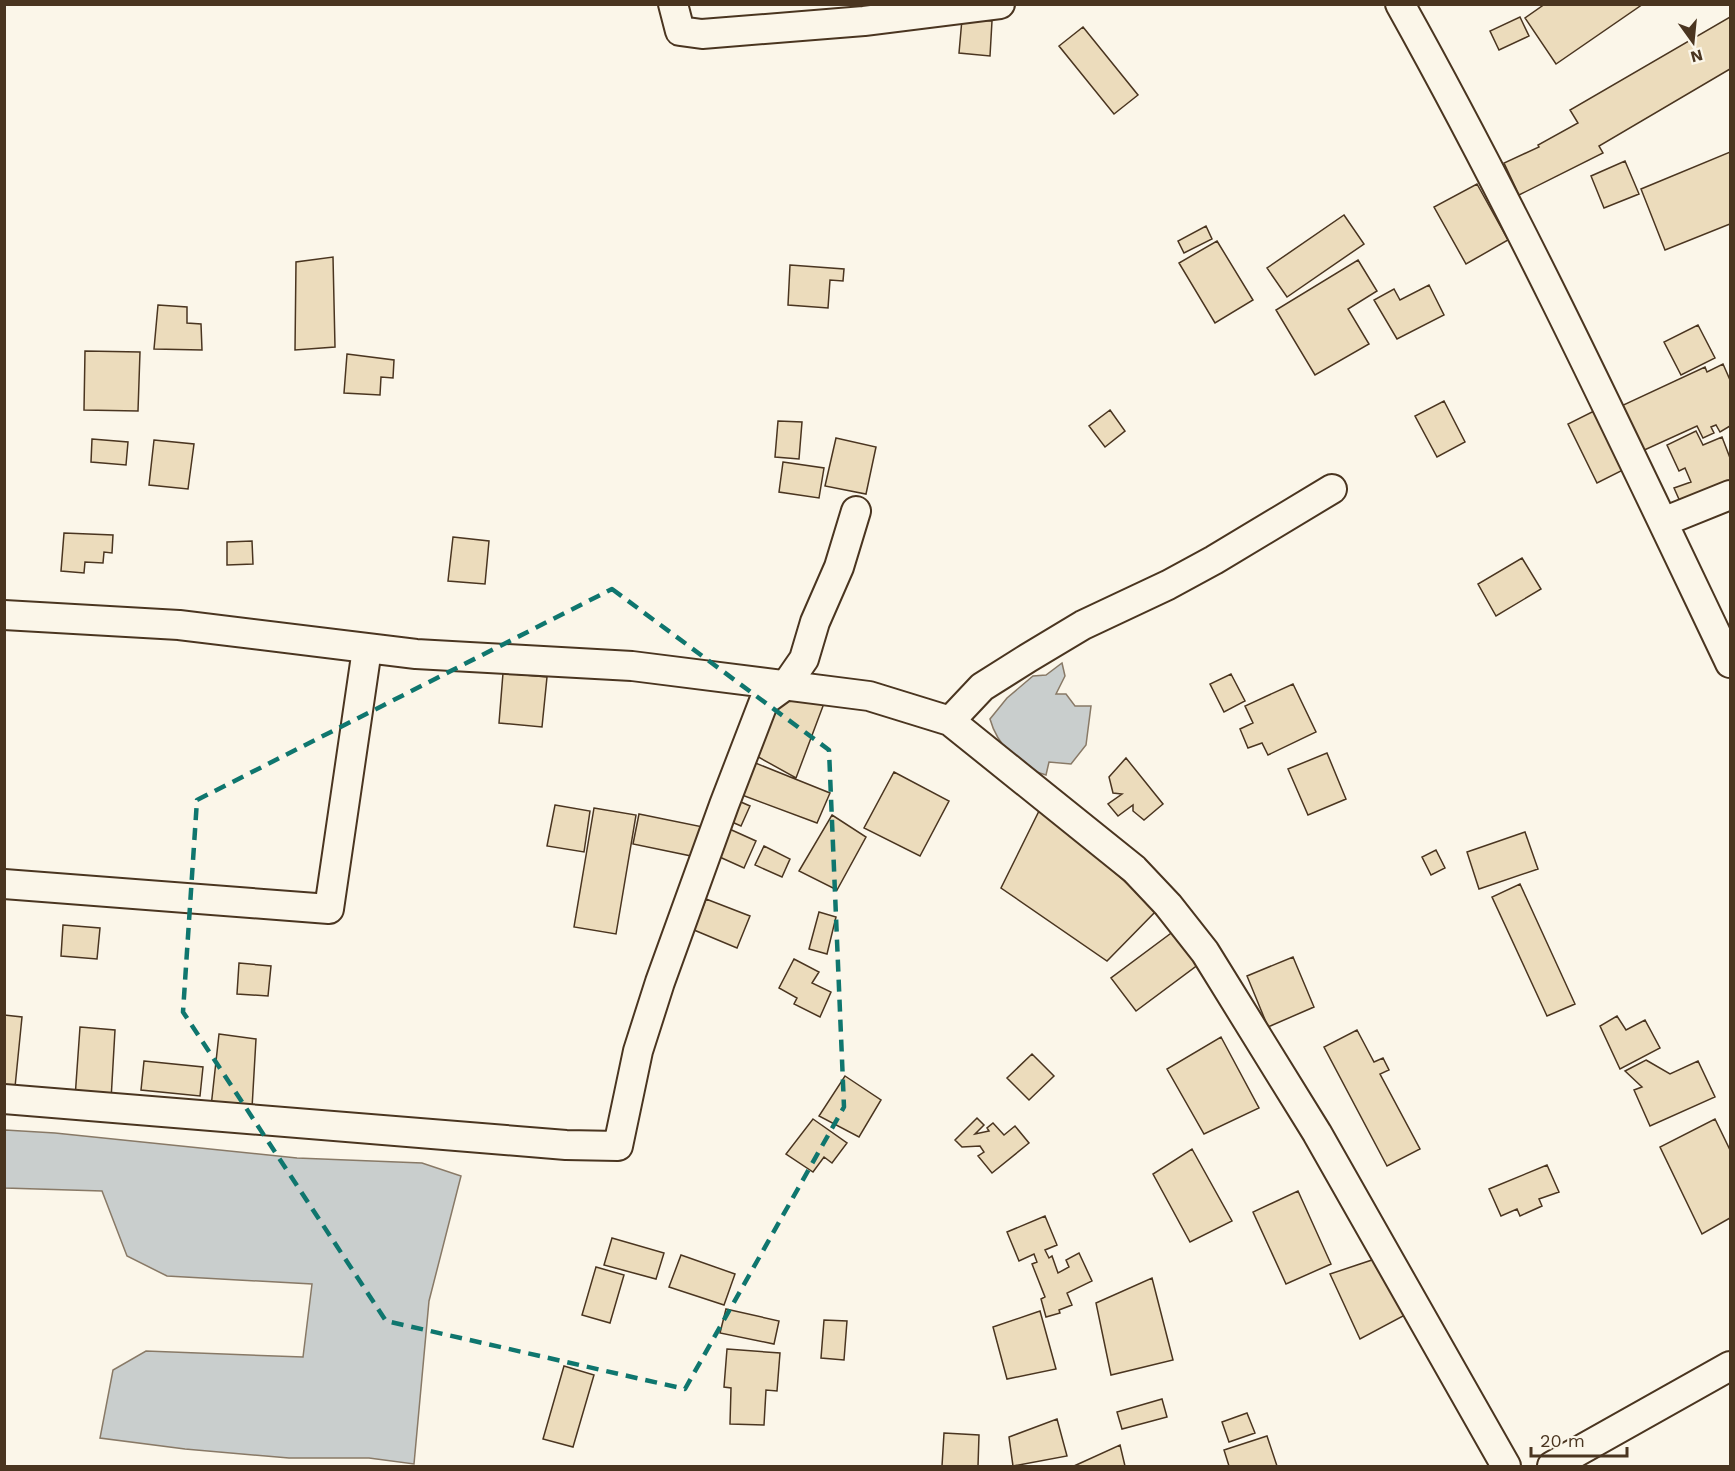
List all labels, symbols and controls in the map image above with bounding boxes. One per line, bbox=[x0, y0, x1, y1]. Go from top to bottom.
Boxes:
north arrow bbox=[1663, 12, 1723, 72]
text: N bbox=[1689, 45, 1705, 67]
scale bar bbox=[1531, 1420, 1627, 1458]
text: 20 m bbox=[1540, 1430, 1585, 1451]

